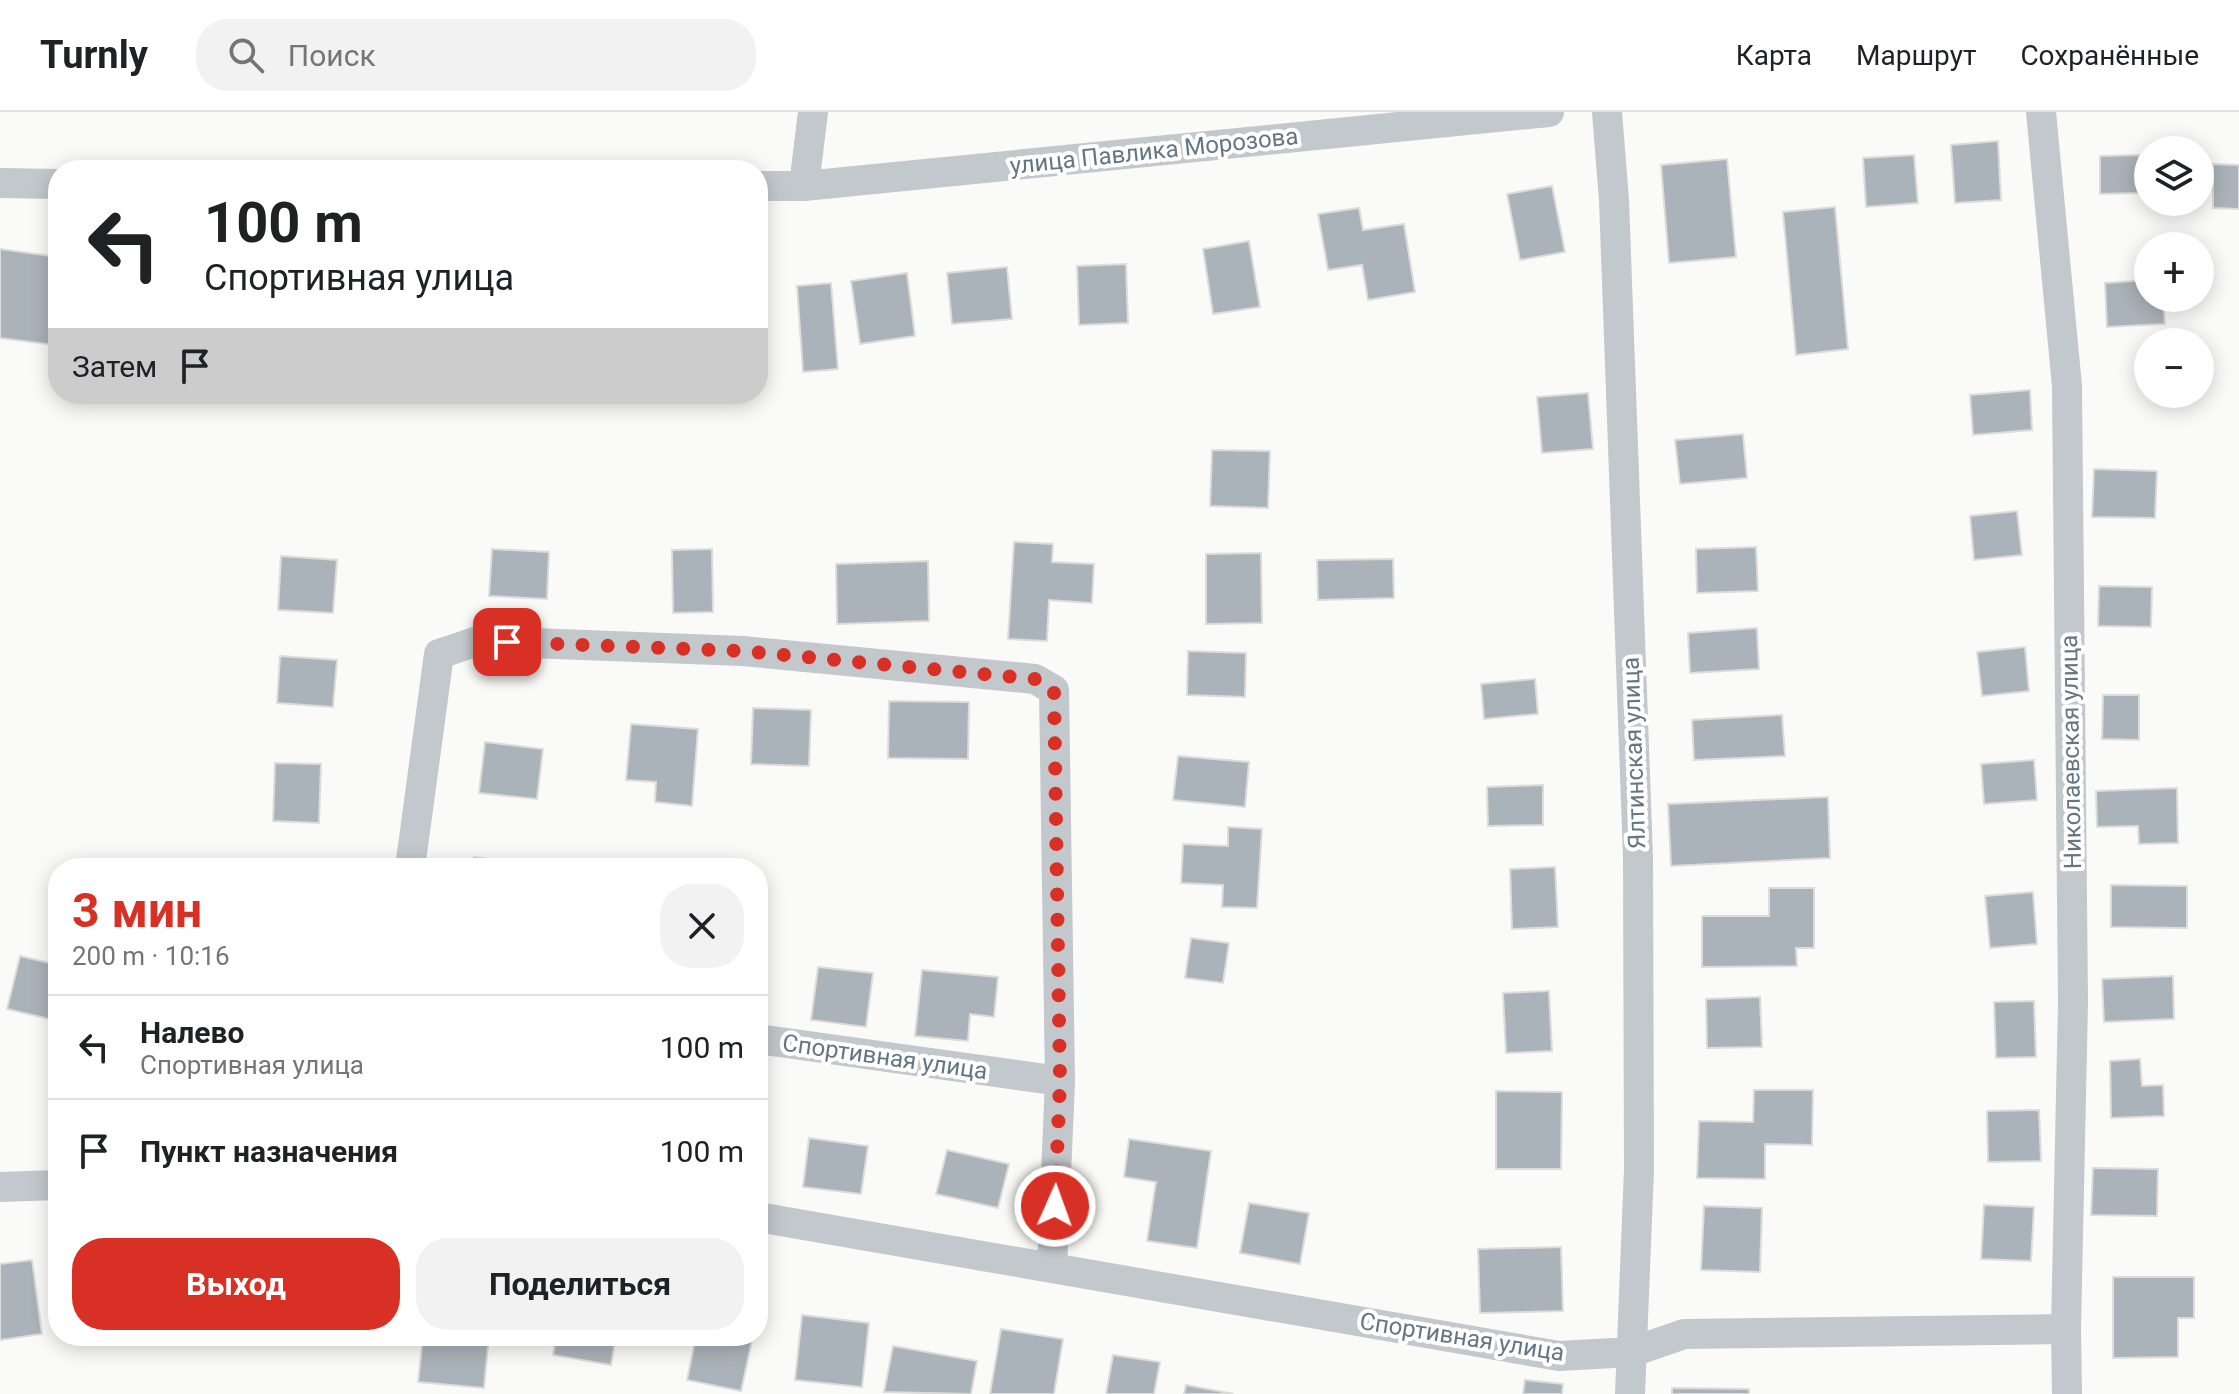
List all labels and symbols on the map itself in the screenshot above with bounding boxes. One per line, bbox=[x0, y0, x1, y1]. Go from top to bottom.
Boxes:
street label: улица Павлика Морозова bbox=[1008, 122, 1300, 180]
pin bbox=[473, 608, 541, 676]
street label: Николаевская улица bbox=[2055, 635, 2087, 869]
street label: Ялтинская улица bbox=[1617, 657, 1651, 849]
street label: Спортивная улица bbox=[781, 1029, 989, 1085]
position arrow bbox=[1013, 1164, 1097, 1248]
street label: Спортивная улица bbox=[1358, 1307, 1566, 1367]

